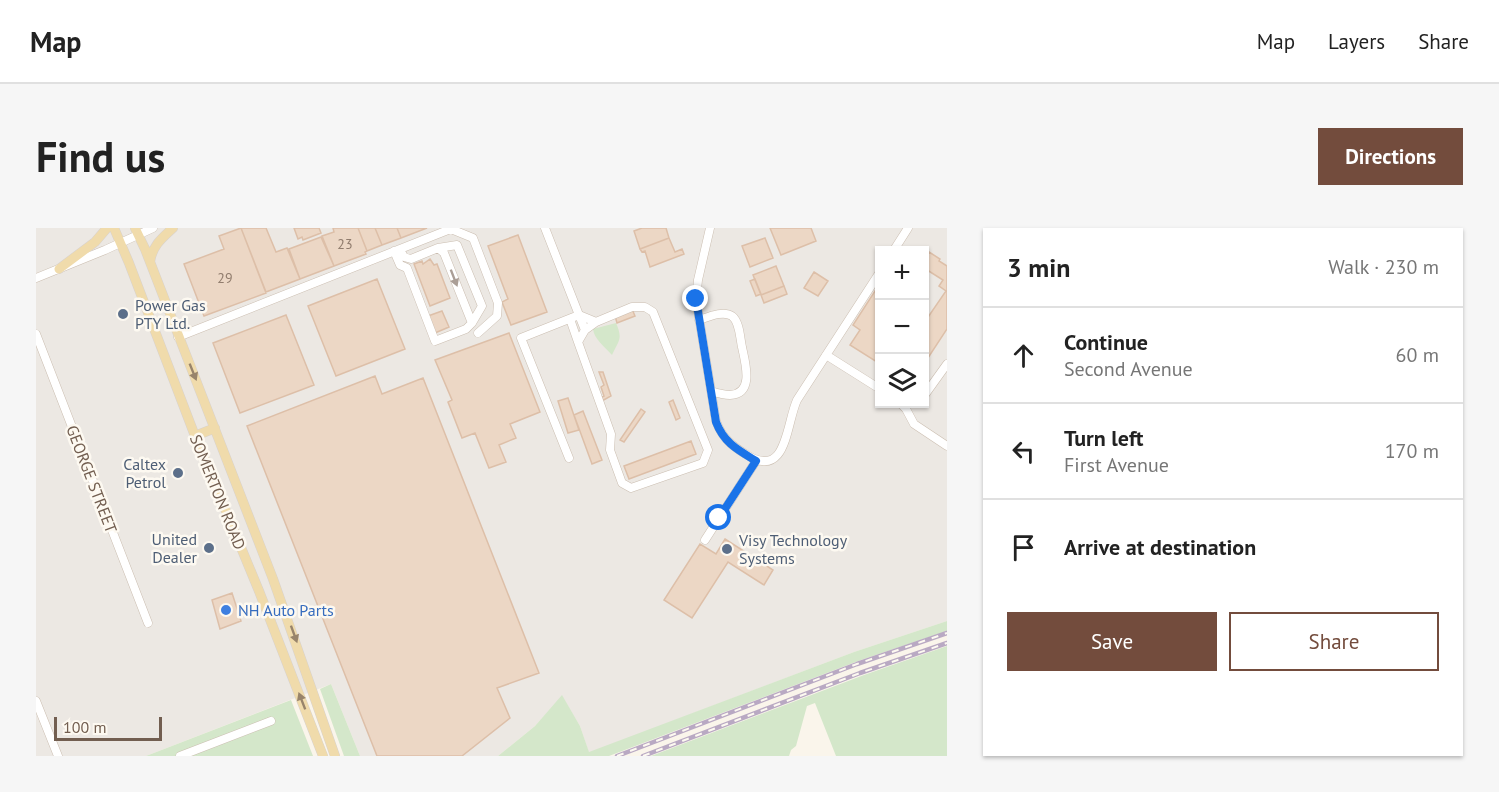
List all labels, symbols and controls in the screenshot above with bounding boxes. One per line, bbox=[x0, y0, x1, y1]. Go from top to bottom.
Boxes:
text: Map bbox=[30, 23, 81, 60]
text: Map bbox=[1257, 28, 1295, 55]
text: Layers bbox=[1328, 28, 1385, 55]
text: Share bbox=[1418, 28, 1469, 55]
button: Directions bbox=[1318, 128, 1463, 185]
text: Find us bbox=[36, 129, 165, 184]
house number: 23 bbox=[337, 235, 353, 253]
map controls bbox=[875, 246, 929, 408]
button: + bbox=[875, 246, 929, 300]
text: 3 min bbox=[1007, 251, 1070, 284]
text: Walk · 230 m bbox=[1328, 254, 1439, 280]
house number: 29 bbox=[217, 269, 233, 287]
one-way arrow bbox=[450, 269, 459, 287]
route end bbox=[682, 285, 708, 311]
place label: Power Gas PTY Ltd. bbox=[135, 295, 206, 333]
button: − bbox=[875, 300, 929, 354]
marker: Power Gas PTY Ltd. bbox=[116, 307, 130, 321]
text: Continue bbox=[1064, 328, 1148, 356]
icon: ahead bbox=[1007, 339, 1040, 372]
text: 60 m bbox=[1396, 342, 1439, 368]
button: layers bbox=[875, 354, 929, 408]
text: Second Avenue bbox=[1064, 356, 1193, 382]
one-way arrow bbox=[188, 364, 198, 382]
street label: GEORGE STREET bbox=[62, 422, 122, 536]
text: Turn left bbox=[1064, 424, 1144, 452]
street label: SOMERTON ROAD bbox=[186, 431, 250, 553]
icon: left bbox=[1007, 435, 1040, 468]
text: 170 m bbox=[1385, 438, 1439, 464]
text: First Avenue bbox=[1064, 452, 1169, 478]
place label: Caltex Petrol bbox=[123, 454, 166, 492]
marker: Caltex Petrol bbox=[171, 466, 185, 480]
route start bbox=[705, 504, 731, 530]
place label: United Dealer bbox=[152, 529, 198, 567]
place label: Visy Technology Systems bbox=[738, 530, 848, 568]
icon: arrive bbox=[1007, 531, 1040, 564]
text: Arrive at destination bbox=[1064, 533, 1256, 561]
marker: United Dealer bbox=[202, 541, 216, 555]
marker: Visy Technology Systems bbox=[720, 542, 734, 556]
place label: NH Auto Parts bbox=[238, 600, 334, 620]
marker: NH Auto Parts bbox=[219, 603, 233, 617]
button: Save bbox=[1007, 612, 1217, 671]
button: Share bbox=[1229, 612, 1439, 671]
one-way arrow bbox=[289, 626, 299, 644]
one-way arrow bbox=[297, 692, 307, 710]
scale bar bbox=[54, 714, 162, 742]
text: 100 m bbox=[63, 717, 106, 737]

